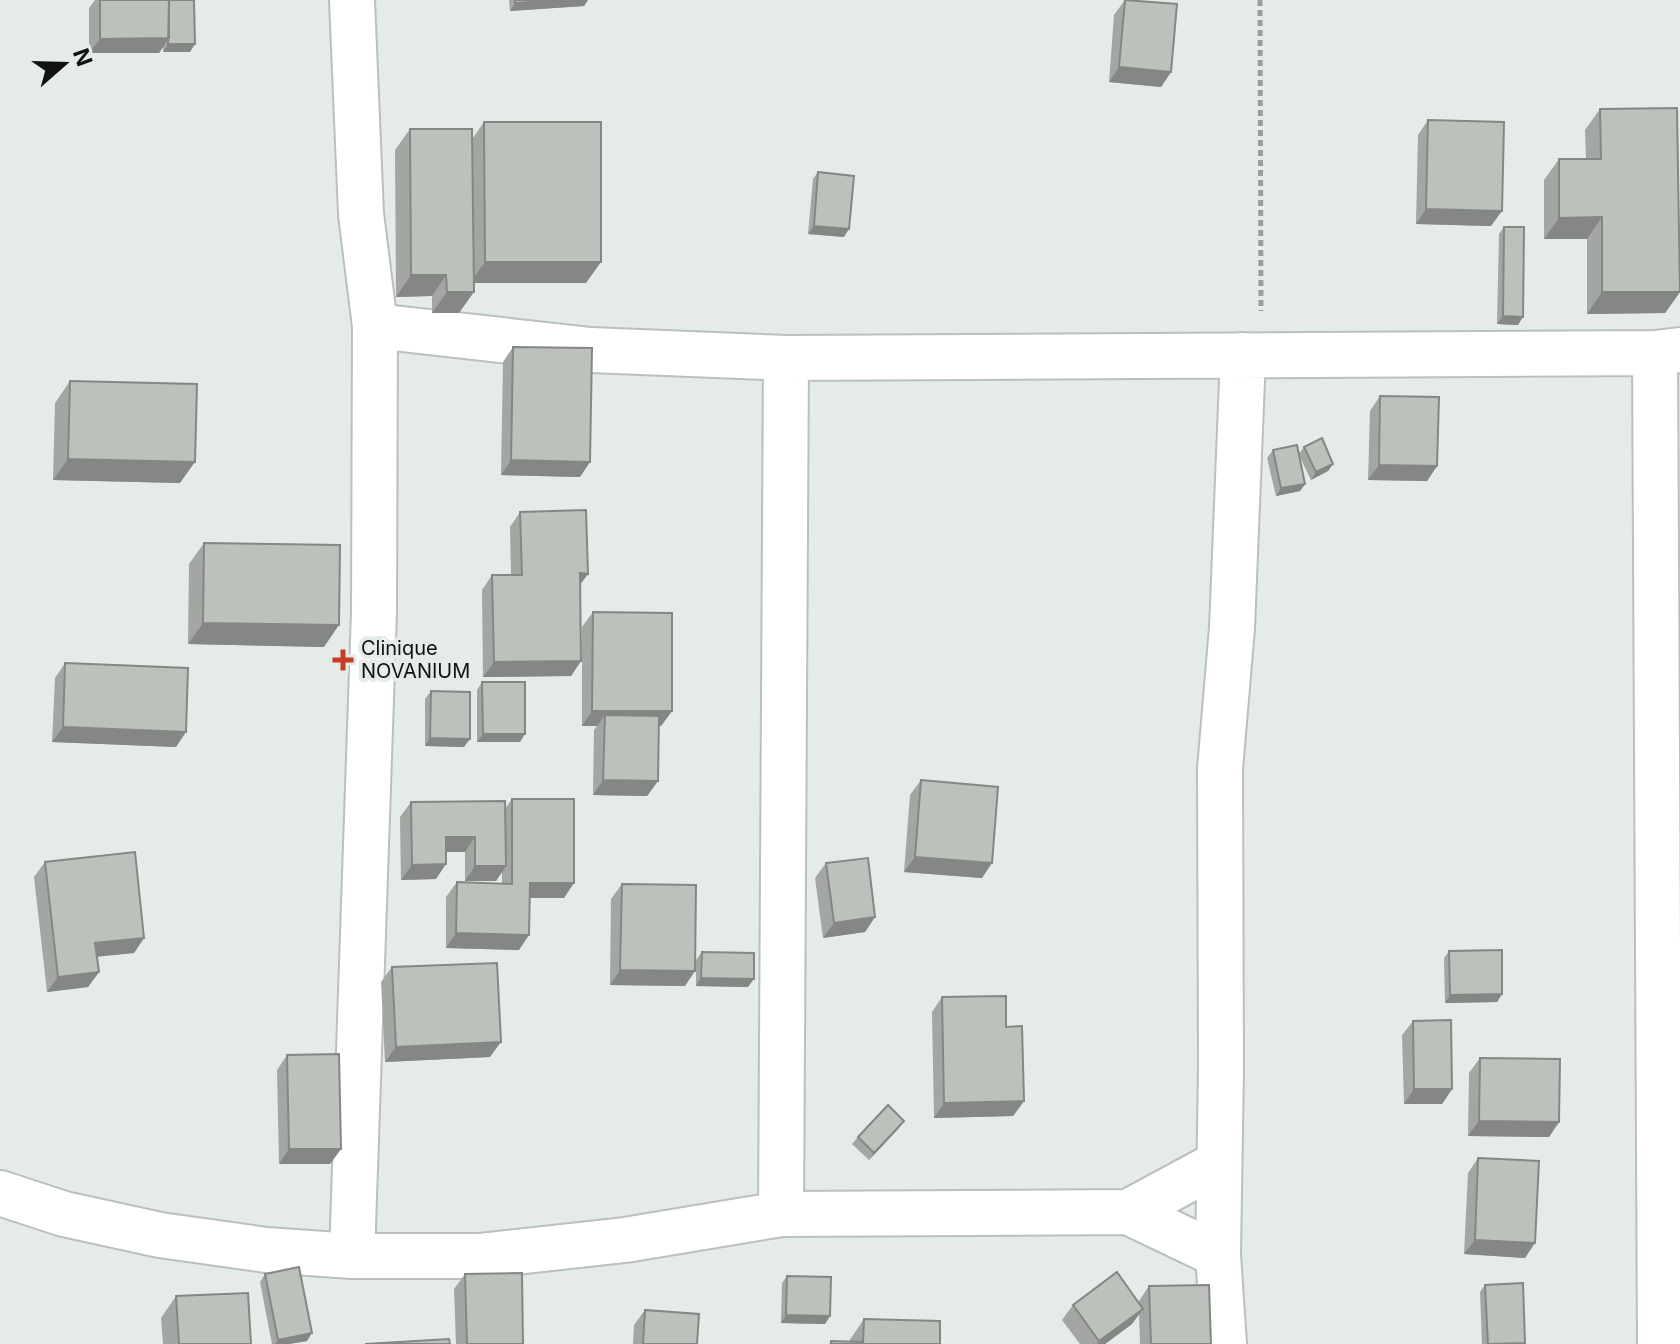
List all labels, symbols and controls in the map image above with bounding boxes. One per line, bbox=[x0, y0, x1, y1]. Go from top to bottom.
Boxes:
north arrow bbox=[24, 24, 104, 104]
text: N bbox=[68, 45, 98, 69]
place label: Clinique NOVANIUM bbox=[361, 636, 470, 683]
marker: Clinique NOVANIUM bbox=[332, 649, 354, 671]

